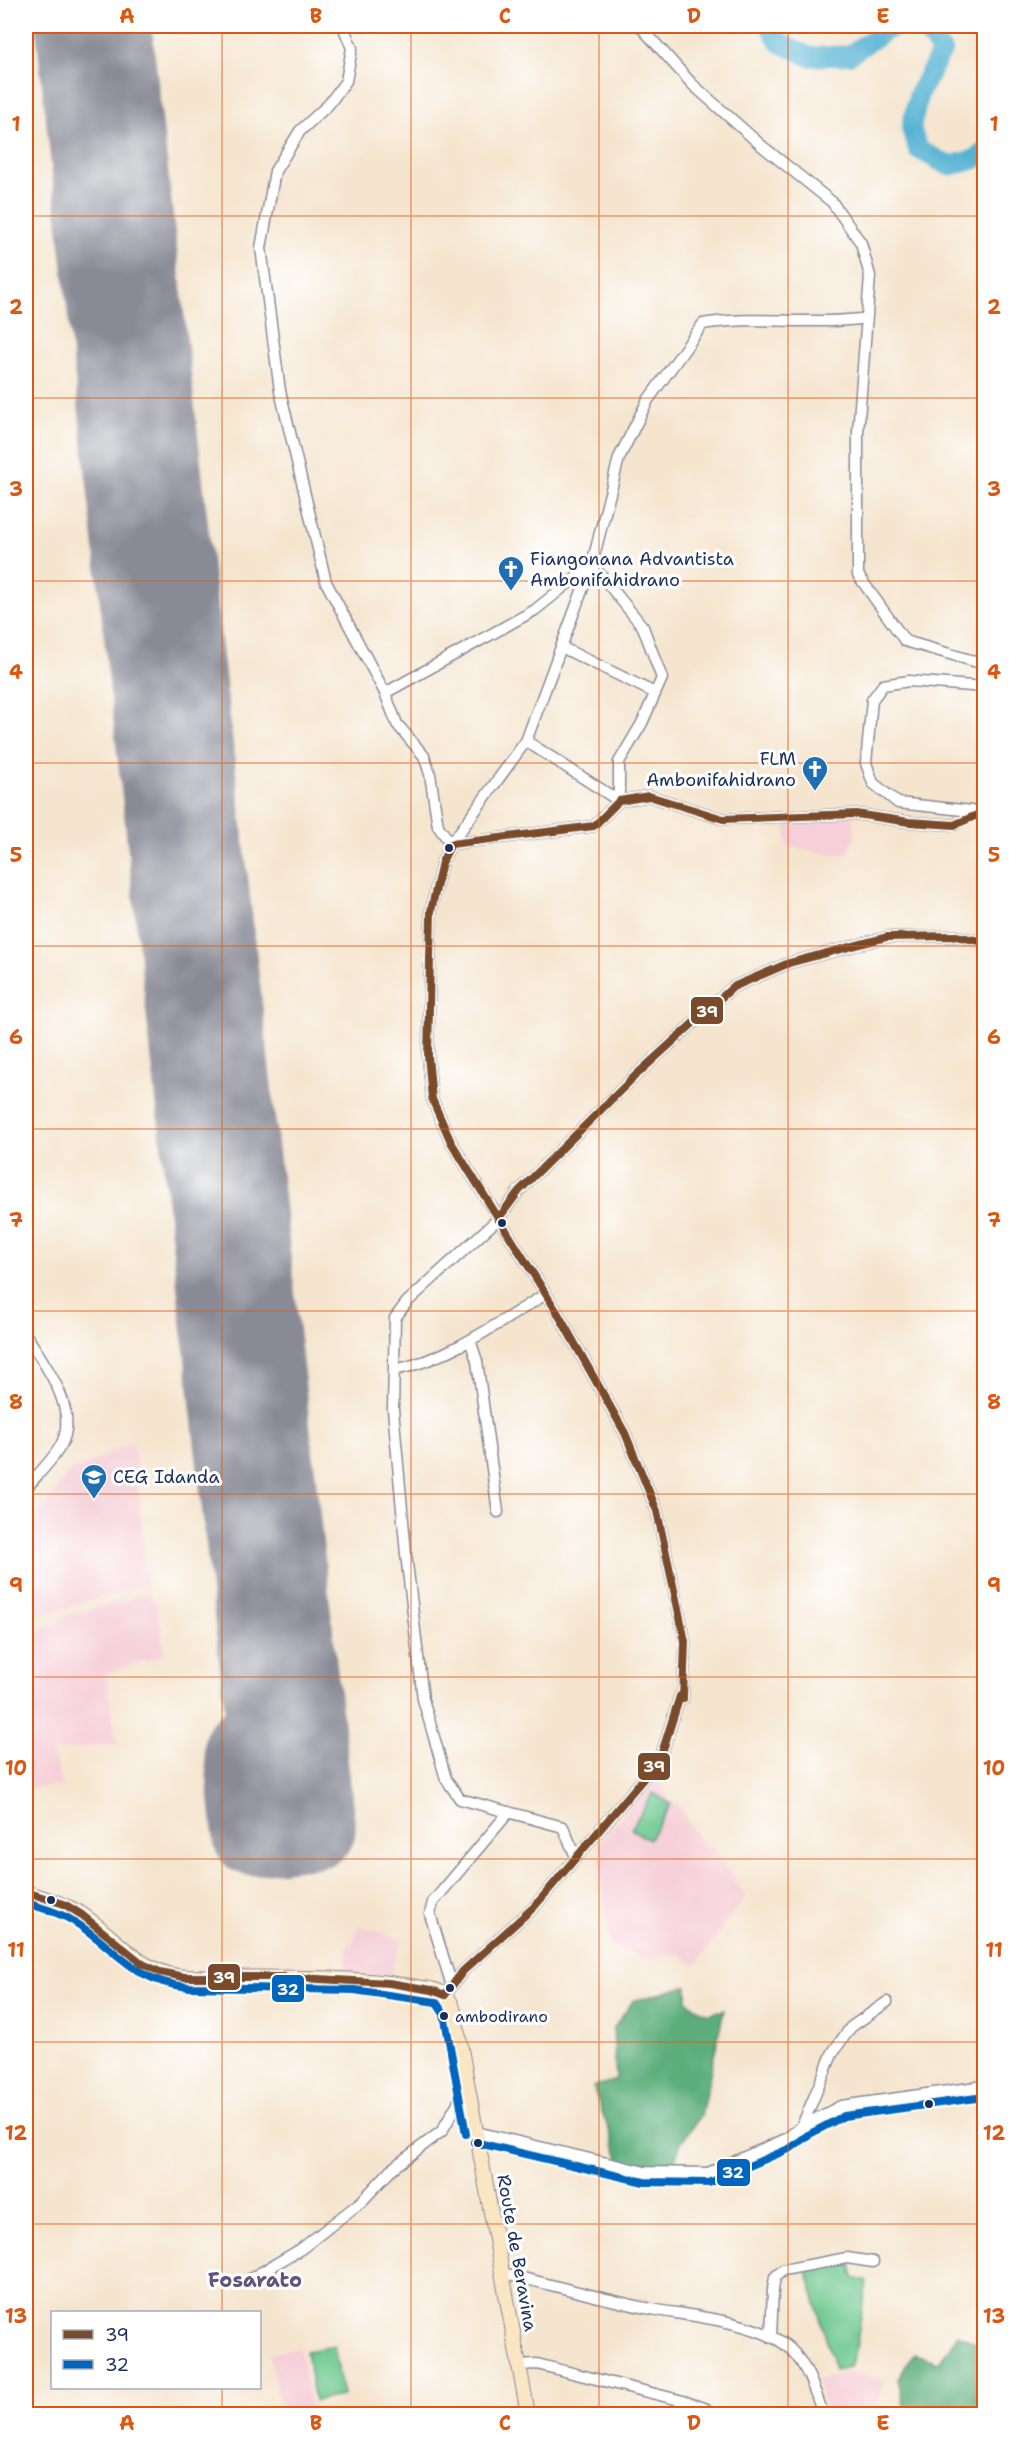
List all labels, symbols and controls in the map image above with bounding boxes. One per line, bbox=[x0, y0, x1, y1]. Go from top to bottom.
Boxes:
text: A bbox=[119, 3, 135, 29]
text: B bbox=[310, 3, 322, 29]
text: C bbox=[499, 3, 511, 29]
text: D bbox=[687, 3, 701, 29]
text: E bbox=[876, 3, 890, 29]
text: 1 bbox=[11, 111, 21, 137]
text: 1 bbox=[989, 111, 999, 137]
text: 2 bbox=[9, 294, 23, 320]
text: 2 bbox=[987, 294, 1001, 320]
text: 3 bbox=[9, 476, 23, 502]
text: 3 bbox=[987, 476, 1001, 502]
place label: Fiangonana Advantista Ambonifahidrano bbox=[530, 547, 734, 592]
church icon: Fiangonana Advantista Ambonifahidrano bbox=[496, 554, 526, 592]
text: 4 bbox=[9, 659, 23, 685]
text: 4 bbox=[987, 659, 1001, 685]
place label: FLM Ambonifahidrano bbox=[646, 747, 796, 792]
church icon: FLM Ambonifahidrano bbox=[800, 754, 830, 792]
text: 5 bbox=[10, 842, 22, 868]
unlabelled marker bbox=[443, 842, 455, 854]
text: 5 bbox=[988, 842, 1000, 868]
line badge: 39 bbox=[690, 996, 724, 1025]
text: 39 bbox=[696, 1001, 718, 1022]
text: 6 bbox=[9, 1024, 23, 1050]
text: 6 bbox=[987, 1024, 1001, 1050]
text: 7 bbox=[9, 1207, 23, 1233]
text: 7 bbox=[987, 1207, 1001, 1233]
unlabelled marker bbox=[496, 1217, 508, 1229]
text: 8 bbox=[9, 1389, 23, 1415]
text: 8 bbox=[987, 1389, 1001, 1415]
school or university icon: CEG Idanda bbox=[79, 1462, 109, 1500]
place label: CEG Idanda bbox=[113, 1465, 220, 1489]
text: 9 bbox=[9, 1572, 23, 1598]
text: 9 bbox=[987, 1572, 1001, 1598]
line badge: 39 bbox=[637, 1752, 671, 1781]
text: 10 bbox=[5, 1755, 27, 1781]
text: 10 bbox=[983, 1755, 1005, 1781]
text: 39 bbox=[643, 1756, 665, 1777]
unlabelled marker bbox=[45, 1894, 57, 1906]
text: 11 bbox=[7, 1937, 25, 1963]
text: 11 bbox=[985, 1937, 1003, 1963]
line badge: 39 bbox=[207, 1963, 241, 1991]
text: 39 bbox=[213, 1967, 235, 1988]
line badge: 32 bbox=[271, 1974, 305, 2003]
text: 32 bbox=[277, 1979, 299, 2000]
unlabelled marker bbox=[444, 1982, 456, 1994]
place label: ambodirano bbox=[455, 2006, 548, 2027]
marker: ambodirano bbox=[438, 2010, 450, 2022]
unlabelled marker bbox=[923, 2098, 935, 2110]
text: 12 bbox=[5, 2120, 27, 2146]
text: 12 bbox=[983, 2120, 1005, 2146]
unlabelled marker bbox=[472, 2137, 484, 2149]
line badge: 32 bbox=[716, 2158, 751, 2187]
text: 32 bbox=[722, 2162, 744, 2183]
street label: Route de Beravina bbox=[491, 2173, 543, 2333]
district label: Fosarato bbox=[208, 2267, 302, 2293]
text: 13 bbox=[5, 2303, 27, 2329]
text: 13 bbox=[983, 2303, 1005, 2329]
legend bbox=[51, 2311, 261, 2389]
text: 39 bbox=[105, 2323, 129, 2347]
text: 32 bbox=[105, 2353, 129, 2377]
text: A bbox=[119, 2410, 135, 2436]
text: B bbox=[310, 2410, 322, 2436]
text: C bbox=[499, 2410, 511, 2436]
text: D bbox=[687, 2410, 701, 2436]
text: E bbox=[876, 2410, 890, 2436]

